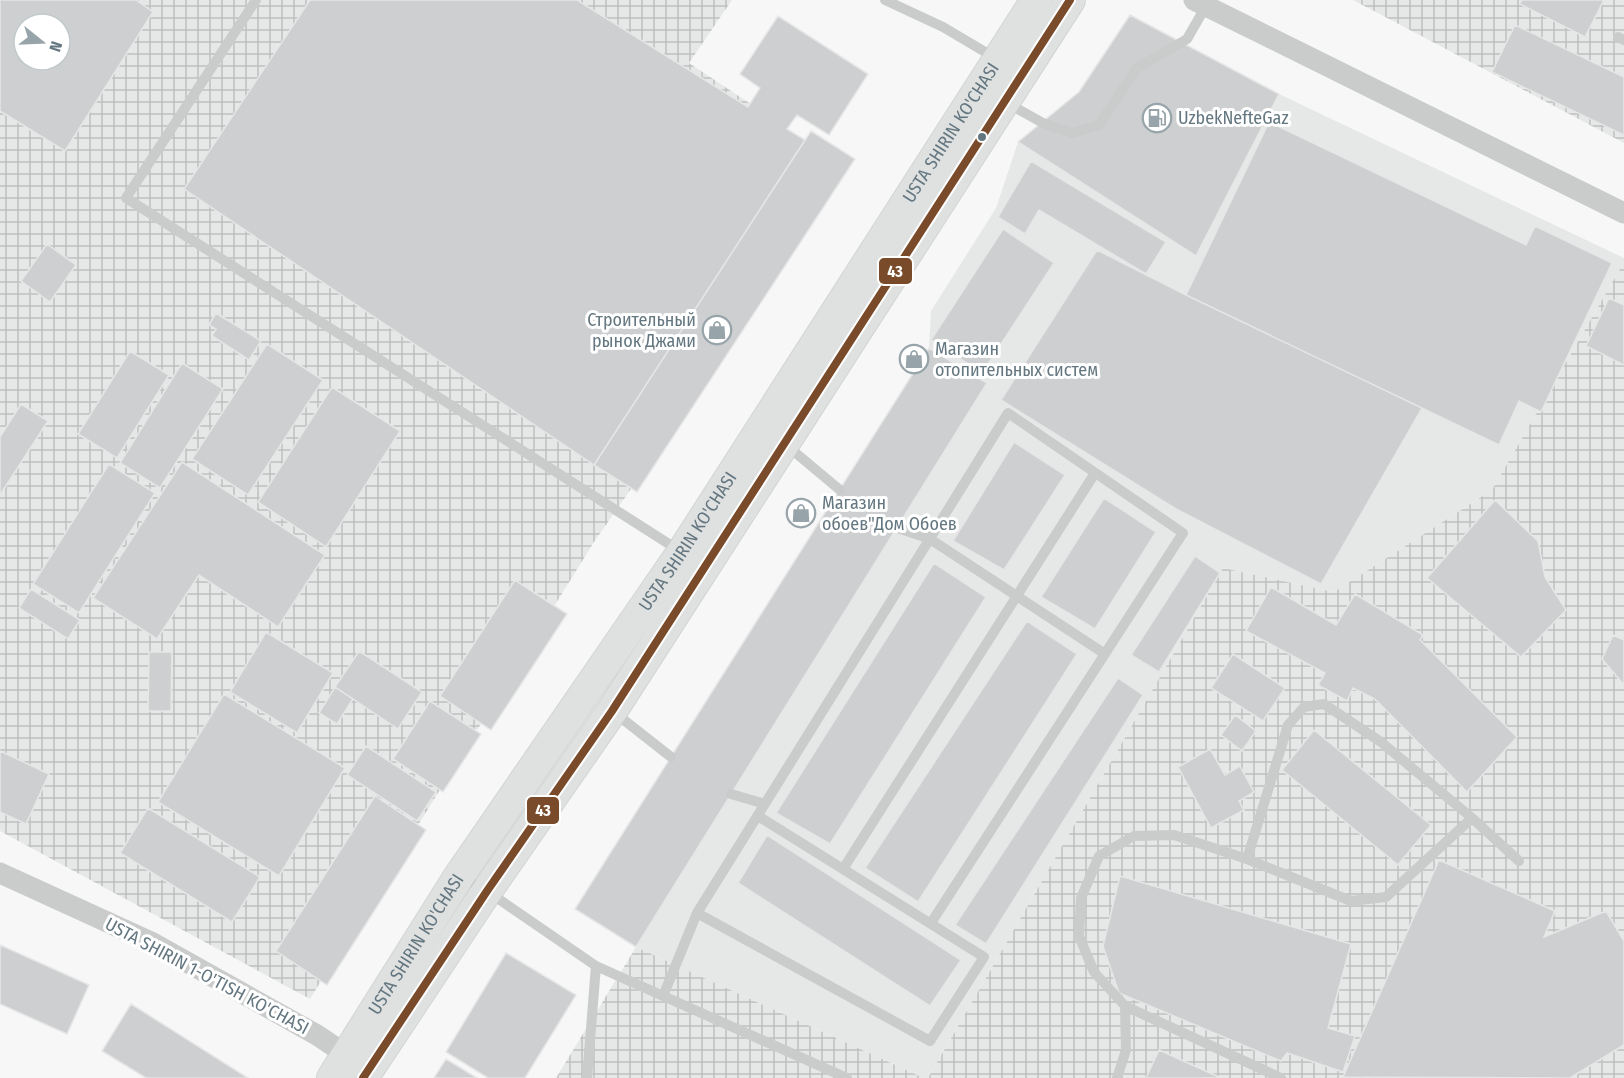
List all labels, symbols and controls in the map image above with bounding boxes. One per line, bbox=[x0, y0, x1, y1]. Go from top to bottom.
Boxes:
north arrow bbox=[12, 12, 72, 72]
text: N bbox=[45, 39, 66, 54]
street label: USTA SHIRIN KO'CHASI bbox=[898, 59, 1004, 207]
fuel station icon: UzbekNefteGaz bbox=[1141, 102, 1173, 134]
place label: UzbekNefteGaz bbox=[1178, 107, 1289, 129]
unlabelled marker bbox=[976, 131, 988, 143]
line badge: 43 bbox=[878, 257, 913, 285]
text: 43 bbox=[887, 262, 903, 281]
place label: Строительный рынок Джами bbox=[587, 309, 696, 352]
shop icon: Строительный рынок Джами bbox=[701, 314, 733, 346]
place label: Магазин отопительных систем bbox=[935, 338, 1098, 381]
shop icon: Магазин отопительных систем bbox=[898, 343, 930, 375]
street label: USTA SHIRIN KO'CHASI bbox=[634, 468, 741, 615]
place label: Магазин обоев"Дом Обоев bbox=[822, 492, 957, 535]
shop icon: Магазин обоев"Дом Обоев bbox=[785, 497, 817, 529]
line badge: 43 bbox=[526, 796, 560, 825]
text: 43 bbox=[535, 801, 551, 820]
street label: USTA SHIRIN KO'CHASI bbox=[364, 870, 468, 1019]
street label: USTA SHIRIN 1-O'TISH KO'CHASI bbox=[101, 913, 313, 1039]

